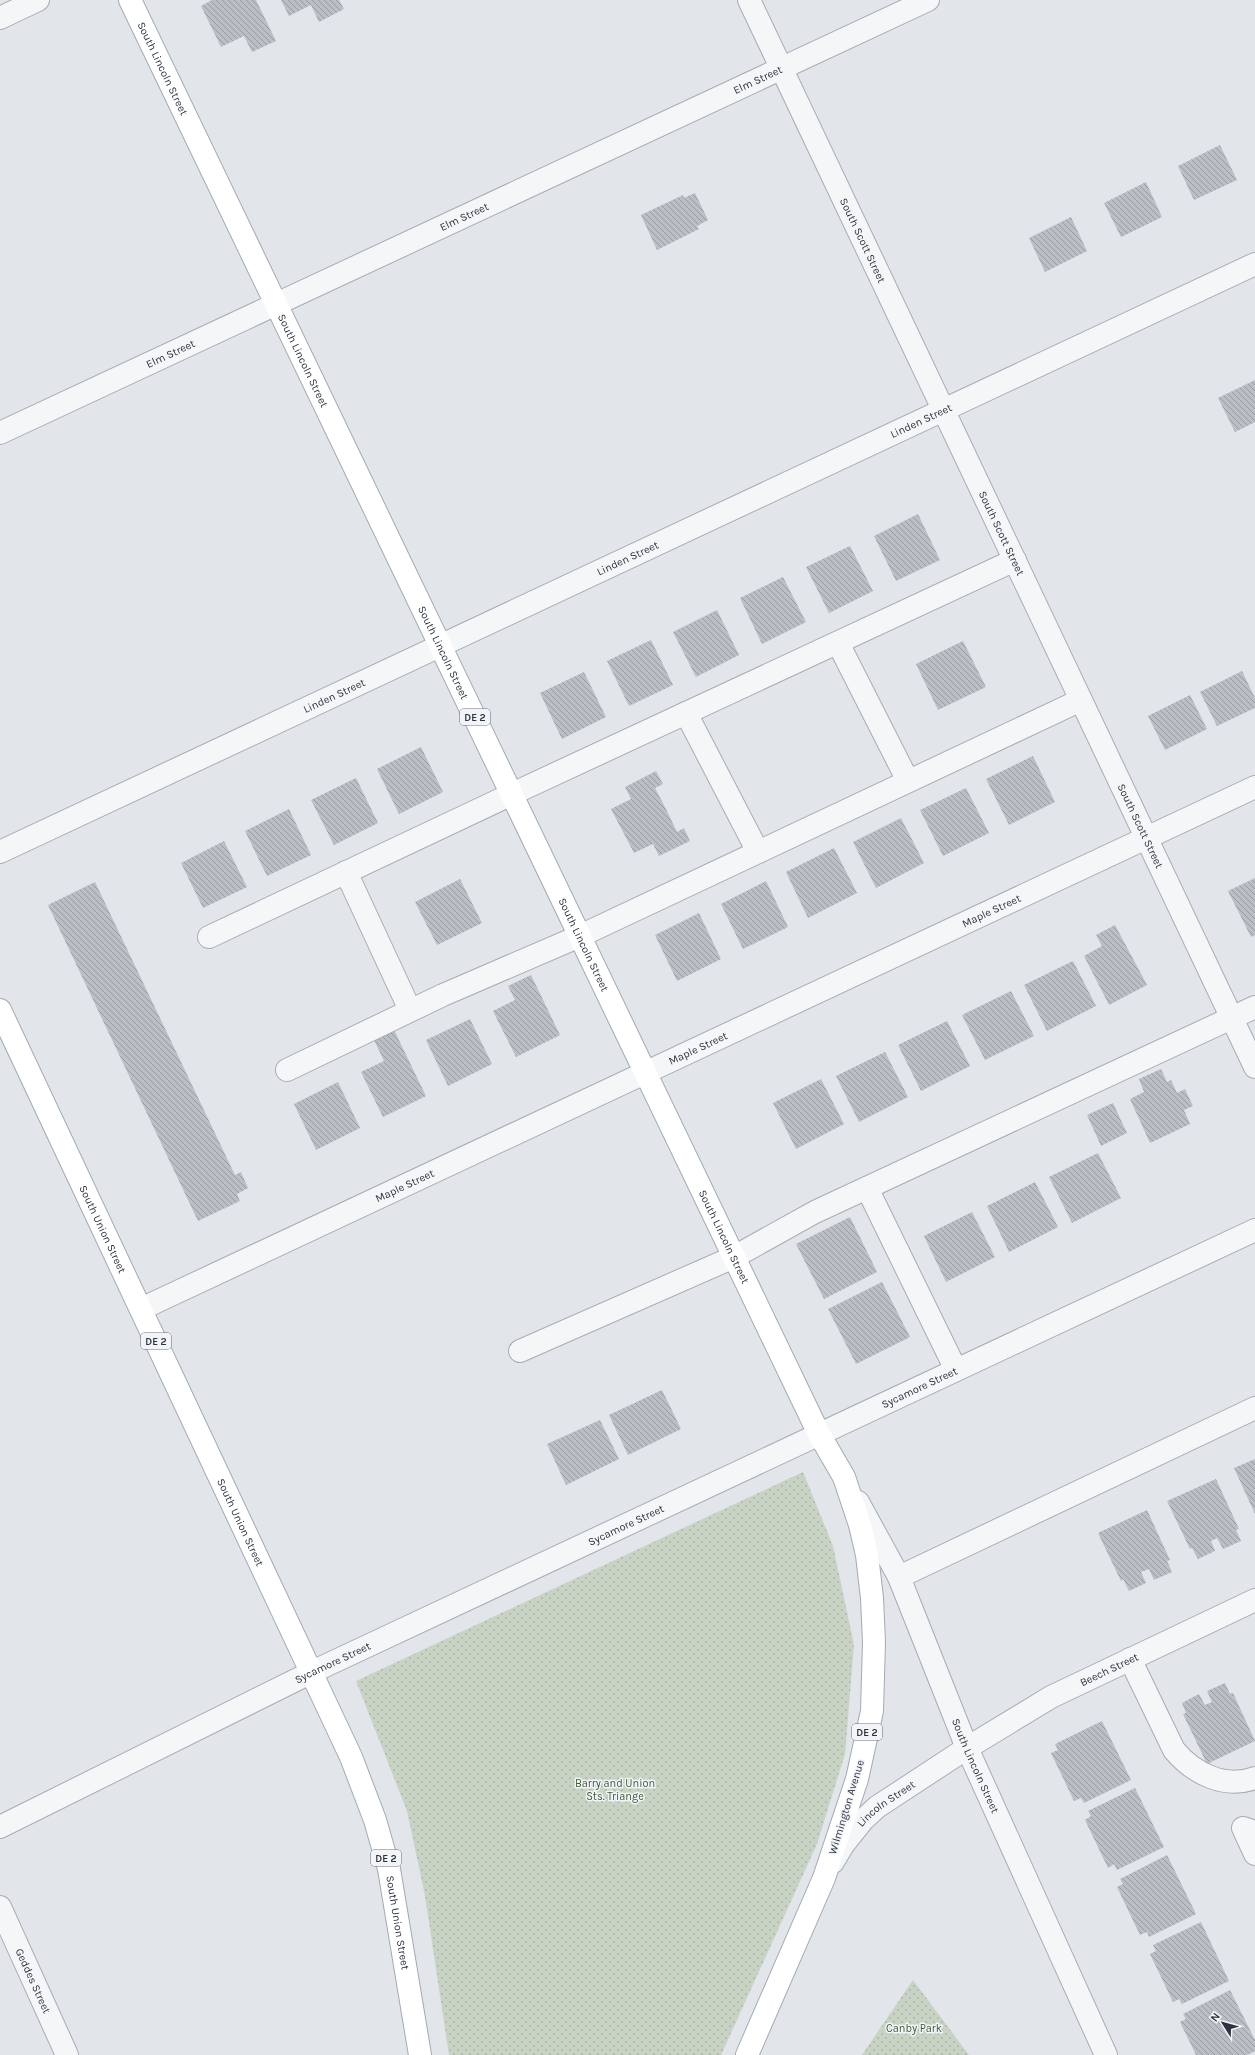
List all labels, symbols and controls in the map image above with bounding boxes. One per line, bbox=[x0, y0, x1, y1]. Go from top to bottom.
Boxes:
street label: South Lincoln Street bbox=[134, 20, 190, 118]
street label: Elm Street bbox=[731, 63, 784, 97]
street label: South Scott Street bbox=[837, 196, 888, 285]
street label: Elm Street bbox=[438, 200, 491, 234]
street label: South Lincoln Street bbox=[275, 312, 331, 410]
street label: Elm Street bbox=[144, 337, 197, 371]
street label: Linden Street bbox=[888, 401, 954, 441]
street label: South Scott Street bbox=[976, 489, 1027, 578]
street label: Linden Street bbox=[595, 538, 661, 578]
street label: South Lincoln Street bbox=[415, 604, 471, 702]
street label: Linden Street bbox=[301, 676, 367, 716]
road number: DE 2 bbox=[460, 709, 490, 725]
street label: South Scott Street bbox=[1115, 782, 1166, 871]
street label: Maple Street bbox=[960, 892, 1023, 930]
street label: South Lincoln Street bbox=[555, 896, 611, 994]
street label: Maple Street bbox=[667, 1029, 730, 1068]
street label: Maple Street bbox=[373, 1167, 436, 1205]
street label: South Union Street bbox=[76, 1183, 129, 1275]
street label: South Lincoln Street bbox=[696, 1188, 752, 1286]
road number: DE 2 bbox=[141, 1333, 171, 1349]
street label: Sycamore Street bbox=[879, 1364, 959, 1411]
street label: South Union Street bbox=[214, 1477, 266, 1568]
street label: Sycamore Street bbox=[586, 1502, 666, 1549]
street label: Sycamore Street bbox=[293, 1639, 373, 1687]
street label: Beech Street bbox=[1078, 1650, 1141, 1689]
street label: South Lincoln Street bbox=[949, 1716, 1002, 1815]
road number: DE 2 bbox=[852, 1724, 882, 1740]
street label: Wilmington Avenue bbox=[826, 1758, 867, 1856]
park label: Barry and Union Sts. Triange bbox=[575, 1777, 655, 1803]
street label: Lincoln Street bbox=[854, 1778, 918, 1829]
road number: DE 2 bbox=[371, 1850, 401, 1866]
street label: South Union Street bbox=[383, 1875, 412, 1971]
street label: Geddes Street bbox=[13, 1946, 53, 2016]
north arrow bbox=[1203, 2003, 1243, 2043]
text: N bbox=[1208, 2010, 1223, 2024]
park label: Canby Park bbox=[886, 2022, 942, 2035]

